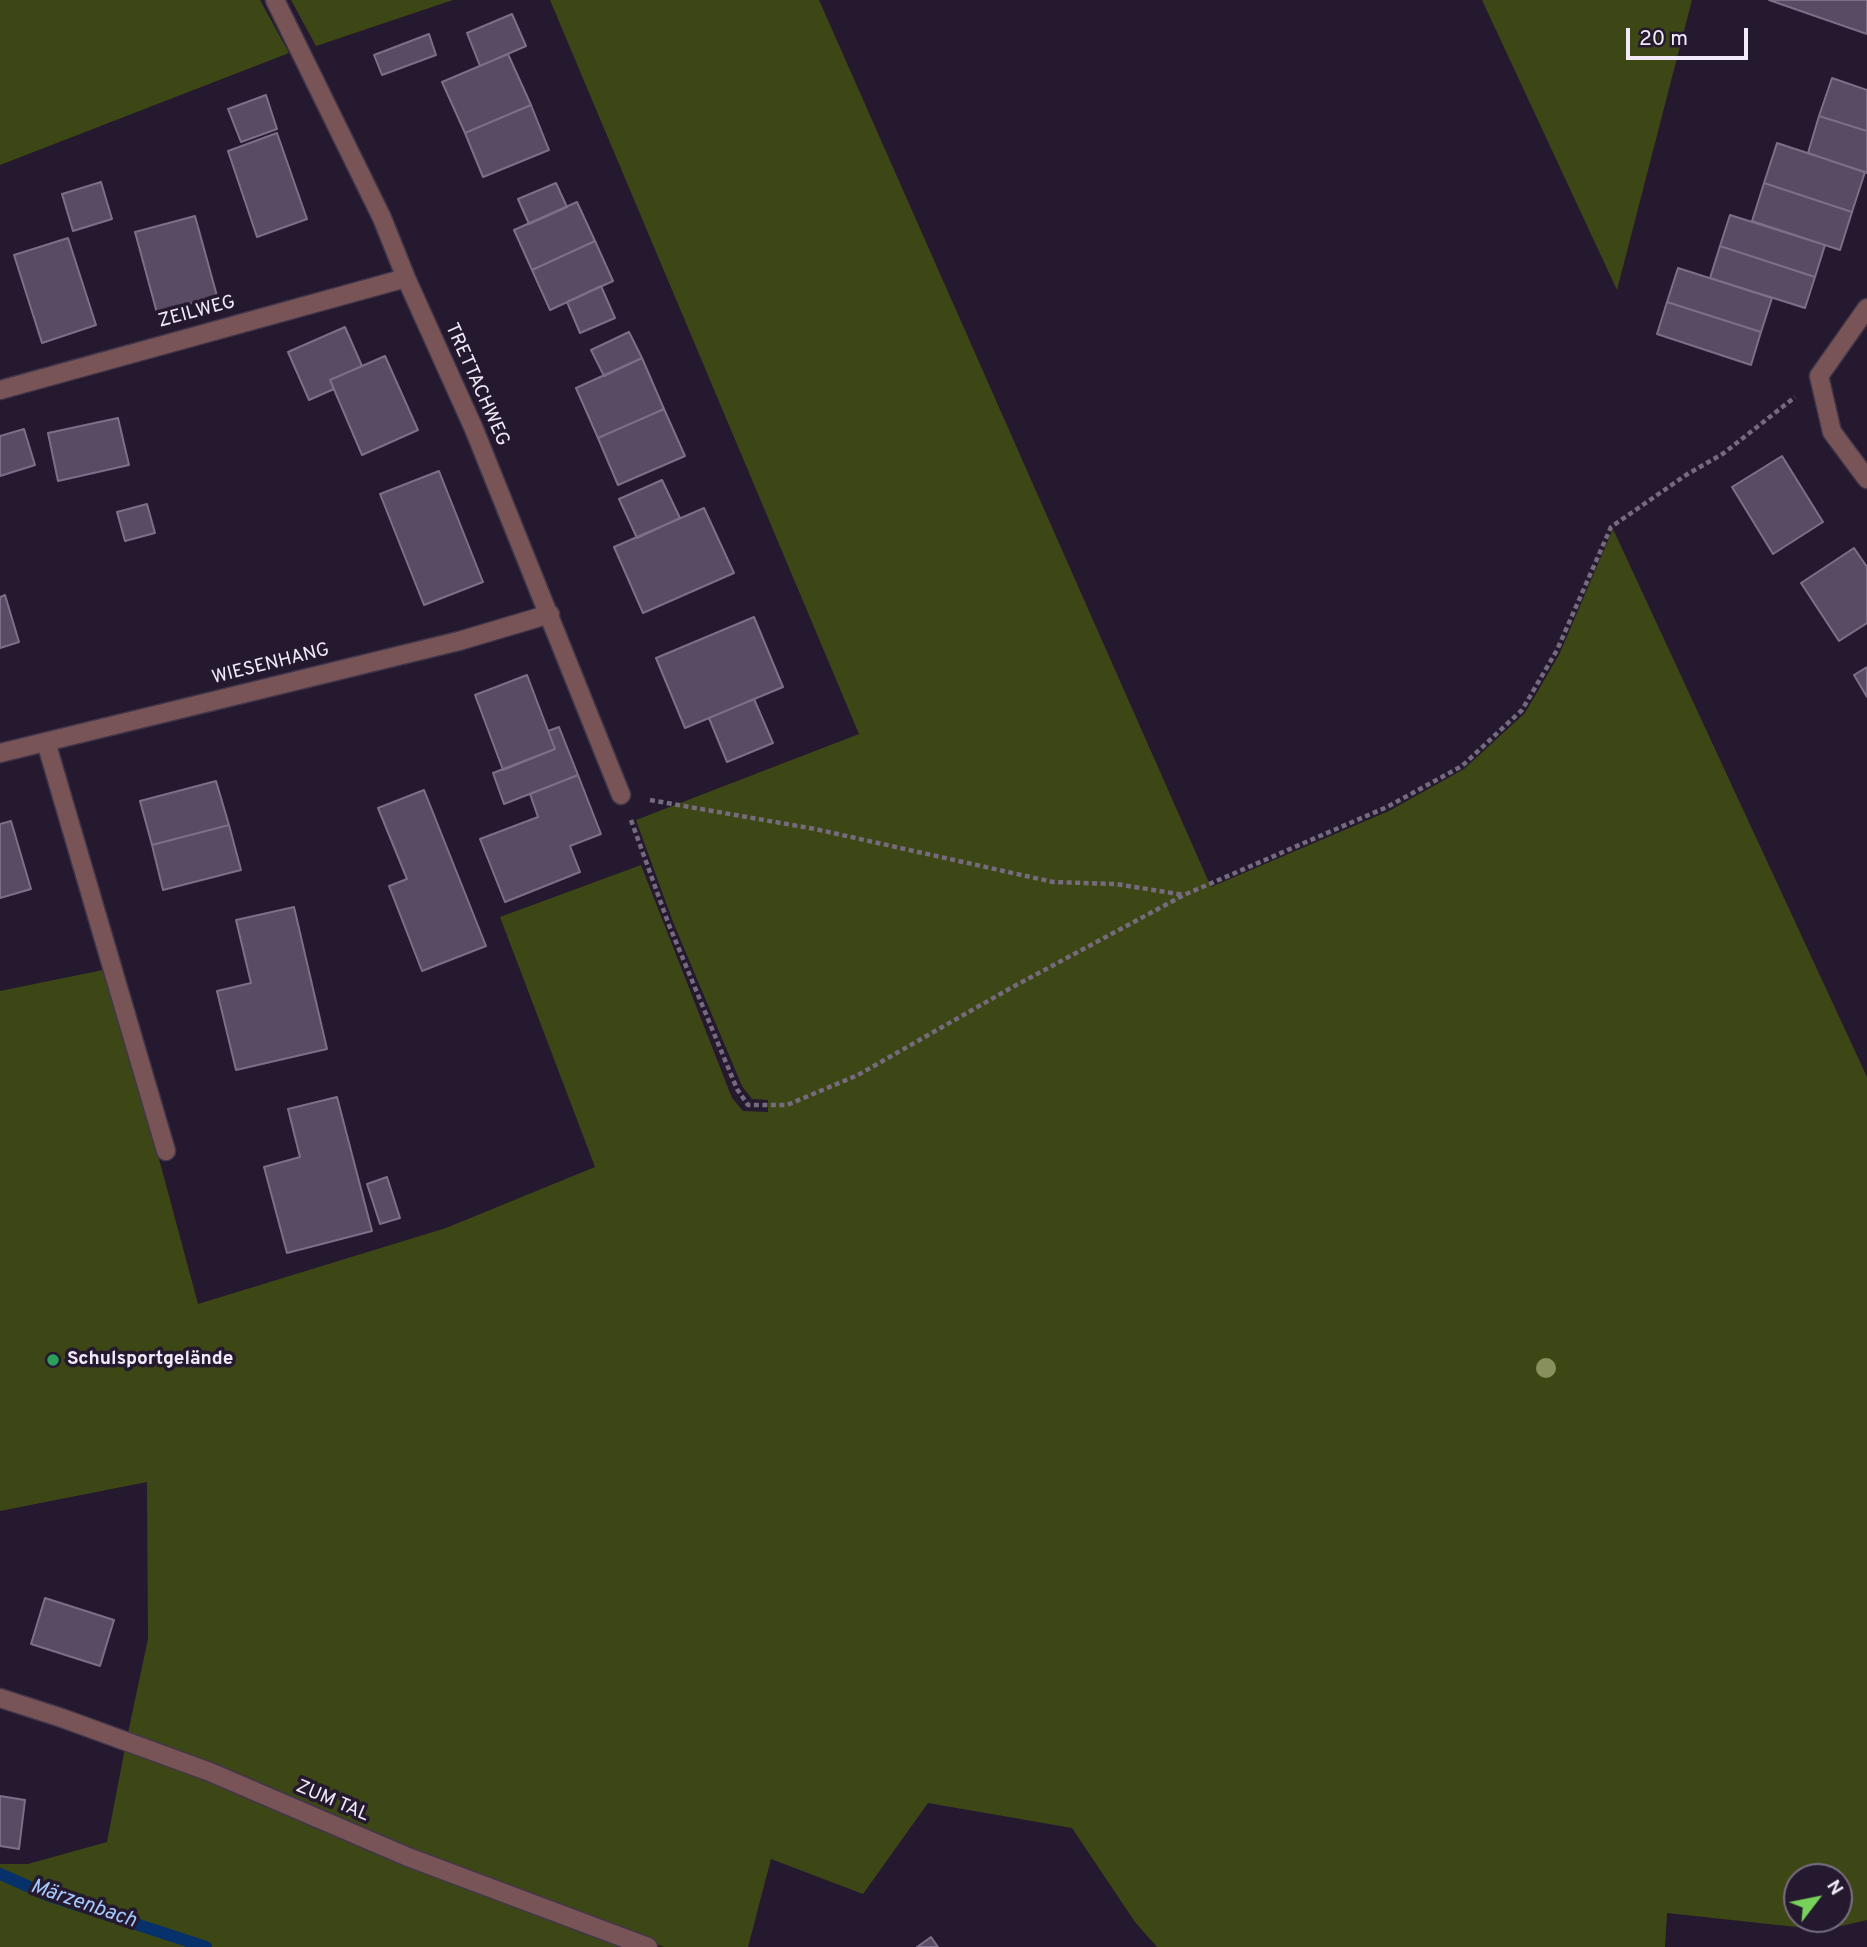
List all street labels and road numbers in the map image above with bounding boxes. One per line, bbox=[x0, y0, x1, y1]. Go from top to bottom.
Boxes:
street label: ZEILWEG bbox=[156, 292, 238, 334]
street label: TRETTACHWEG bbox=[439, 320, 513, 450]
street label: WIESENHANG bbox=[210, 639, 332, 691]
street label: ZUM TAL bbox=[292, 1776, 372, 1828]

